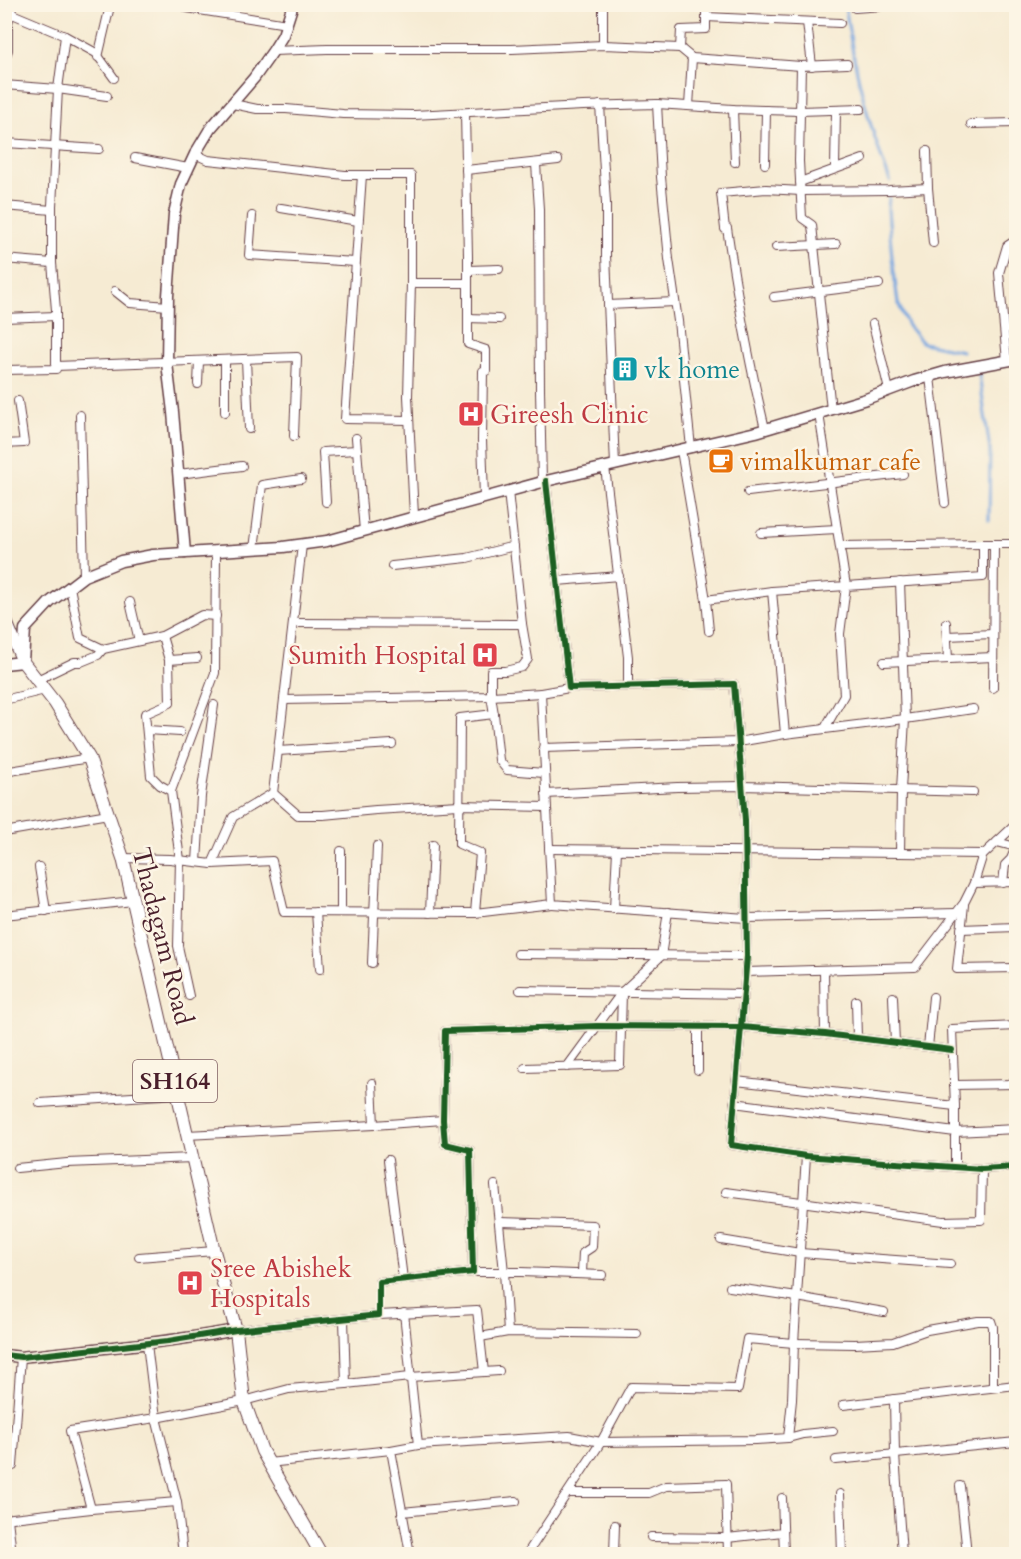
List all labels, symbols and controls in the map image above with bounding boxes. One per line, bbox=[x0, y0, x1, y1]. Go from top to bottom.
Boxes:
place label: vk home bbox=[644, 352, 740, 387]
building icon: vk home bbox=[610, 354, 640, 384]
place label: Gireesh Clinic bbox=[490, 397, 649, 432]
hospital icon: Gireesh Clinic bbox=[456, 399, 486, 429]
place label: vimalkumar cafe bbox=[740, 444, 921, 479]
cafe icon: vimalkumar cafe bbox=[706, 446, 736, 476]
place label: Sumith Hospital bbox=[288, 638, 466, 673]
hospital icon: Sumith Hospital bbox=[470, 640, 500, 670]
street label: Thadagam Road bbox=[124, 844, 201, 1029]
road number: SH164 bbox=[133, 1060, 217, 1102]
place label: Sree Abishek Hospitals bbox=[210, 1251, 352, 1316]
hospital icon: Sree Abishek Hospitals bbox=[175, 1268, 205, 1298]

